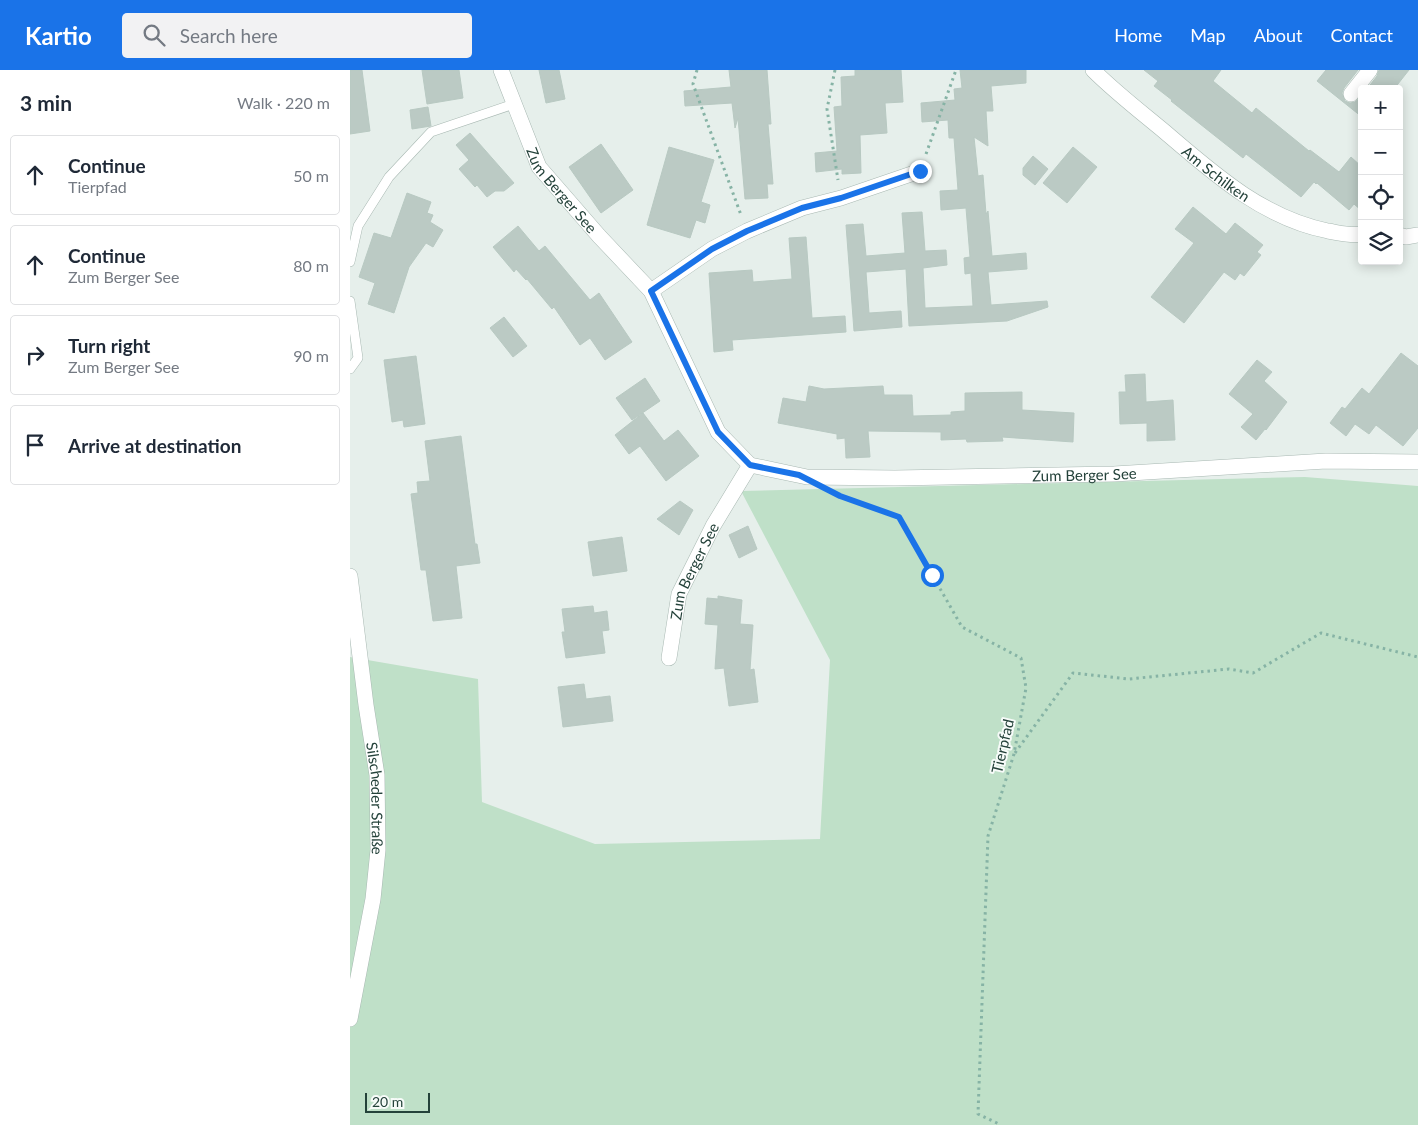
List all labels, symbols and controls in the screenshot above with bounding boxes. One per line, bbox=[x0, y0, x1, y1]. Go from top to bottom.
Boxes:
search box bbox=[122, 13, 472, 58]
text: Kartio bbox=[25, 21, 92, 50]
icon: search bbox=[140, 21, 168, 49]
text: Search here bbox=[180, 24, 278, 47]
text: Home bbox=[1114, 24, 1162, 46]
text: Map bbox=[1190, 24, 1226, 46]
text: About bbox=[1254, 24, 1303, 46]
text: Contact bbox=[1331, 24, 1393, 46]
map controls bbox=[1358, 85, 1403, 265]
button: + bbox=[1358, 85, 1403, 130]
text: 3 min bbox=[20, 90, 72, 115]
text: Walk · 220 m bbox=[237, 93, 330, 112]
button: − bbox=[1358, 130, 1403, 175]
street label: Am Schilken bbox=[1179, 142, 1253, 205]
street label: Zum Berger See bbox=[523, 145, 601, 236]
text: Continue bbox=[68, 154, 146, 177]
route end bbox=[909, 160, 932, 183]
icon: ahead bbox=[21, 161, 49, 189]
text: 50 m bbox=[293, 166, 329, 185]
button: locate bbox=[1358, 175, 1403, 220]
text: Tierpfad bbox=[68, 177, 127, 196]
button: layers bbox=[1358, 220, 1403, 265]
text: Continue bbox=[68, 244, 146, 267]
icon: ahead bbox=[21, 251, 49, 279]
text: 80 m bbox=[293, 256, 329, 275]
text: Zum Berger See bbox=[68, 267, 180, 286]
text: Turn right bbox=[68, 334, 150, 357]
icon: right bbox=[21, 341, 49, 369]
text: 90 m bbox=[293, 346, 329, 365]
text: Zum Berger See bbox=[68, 357, 180, 376]
icon: arrive bbox=[21, 431, 49, 459]
text: Arrive at destination bbox=[68, 434, 241, 457]
street label: Zum Berger See bbox=[1032, 464, 1137, 484]
street label: Zum Berger See bbox=[666, 520, 722, 621]
route start bbox=[921, 564, 944, 587]
street label: Tierpfad bbox=[987, 717, 1017, 775]
street label: Silscheder Straße bbox=[363, 741, 387, 856]
scale bar bbox=[365, 1090, 430, 1113]
text: 20 m bbox=[372, 1093, 403, 1110]

